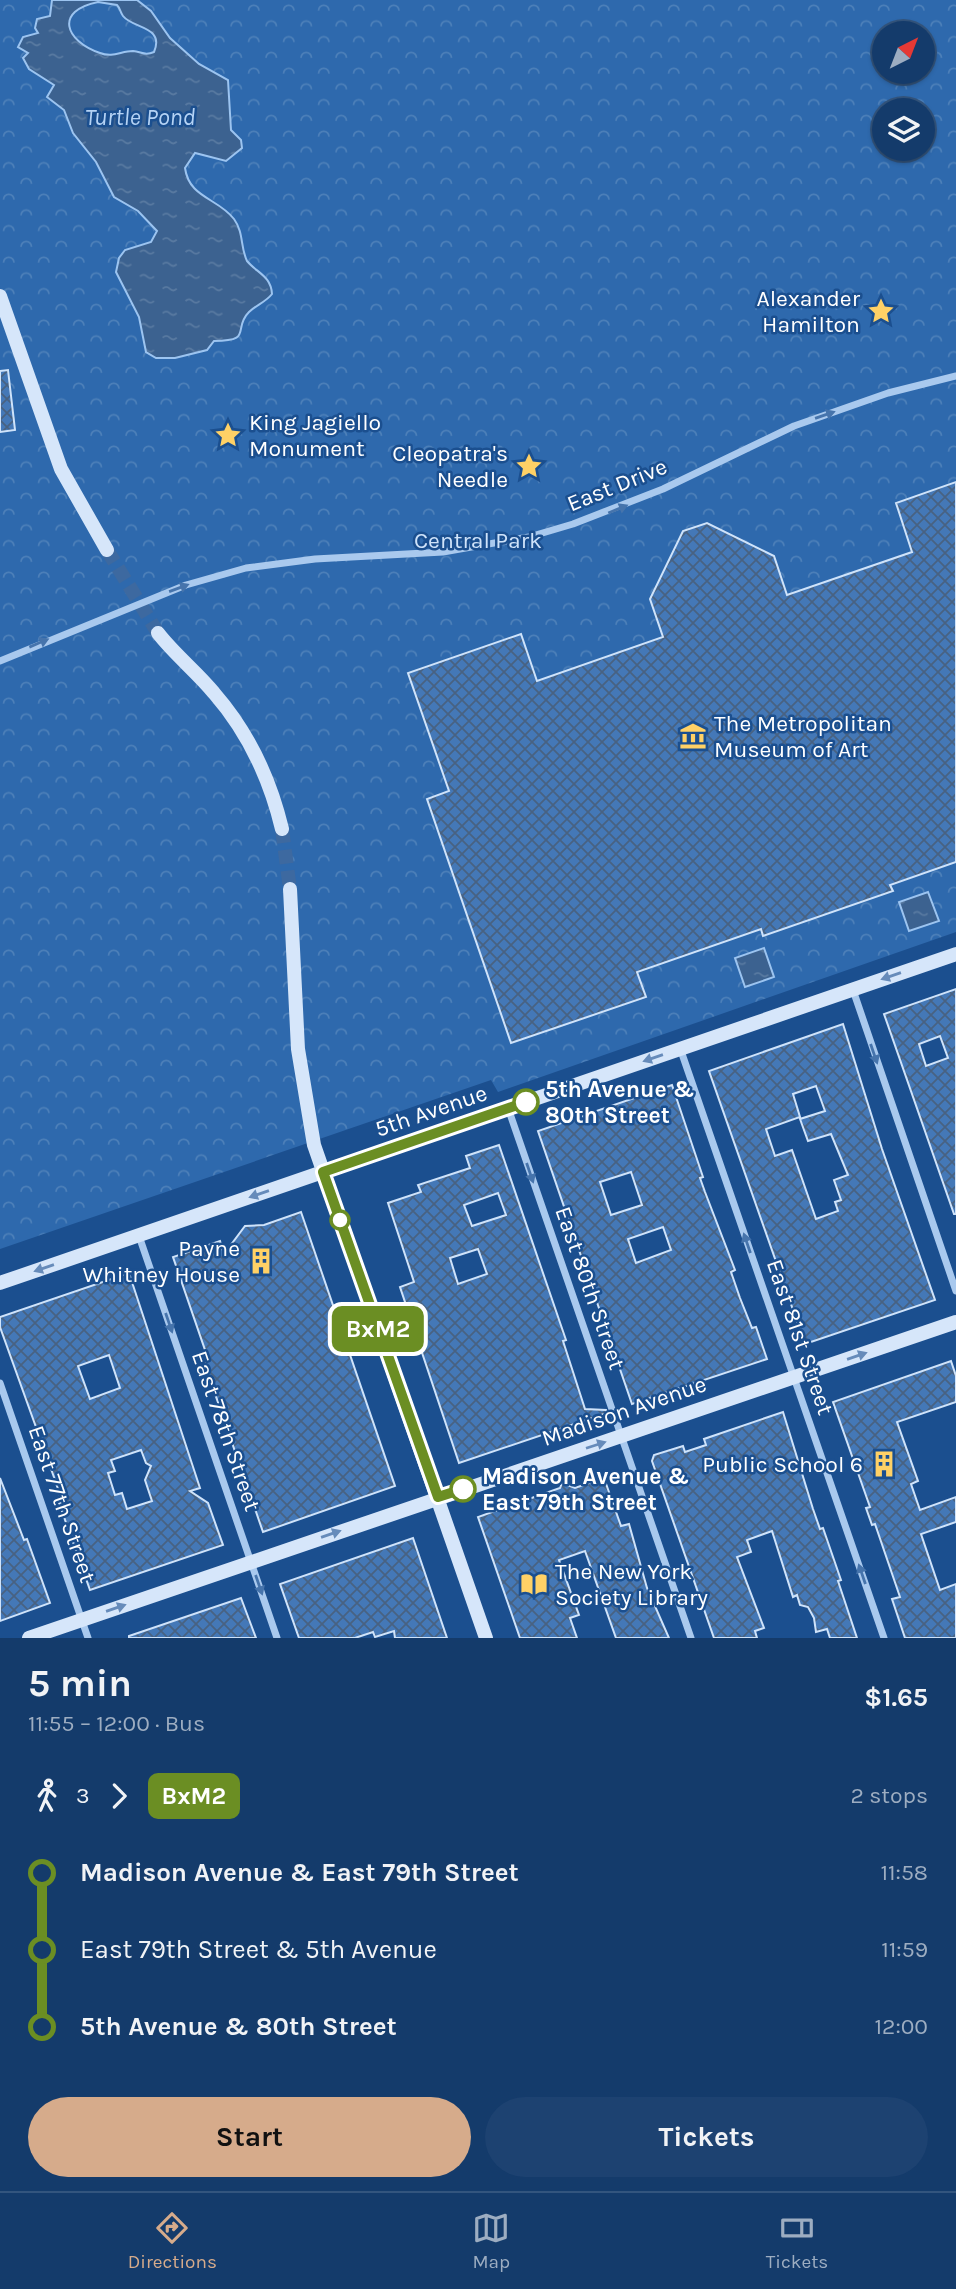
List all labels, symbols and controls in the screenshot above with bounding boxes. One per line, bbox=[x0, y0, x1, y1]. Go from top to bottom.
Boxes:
north arrow bbox=[872, 21, 934, 84]
map controls bbox=[872, 21, 935, 161]
button: layers bbox=[872, 98, 935, 161]
water label: Turtle Pond bbox=[85, 103, 195, 131]
place label: Alexander Hamilton bbox=[756, 285, 861, 338]
place icon: Alexander Hamilton bbox=[866, 296, 896, 326]
place label: King Jagiello Monument bbox=[249, 409, 381, 462]
one-way arrow bbox=[814, 409, 835, 420]
place icon: King Jagiello Monument bbox=[213, 420, 243, 450]
place label: Cleopatra's Needle bbox=[392, 440, 508, 493]
place icon: Cleopatra's Needle bbox=[514, 451, 544, 481]
street label: East Drive bbox=[563, 453, 671, 517]
one-way arrow bbox=[607, 503, 628, 514]
park label: Central Park bbox=[414, 527, 542, 554]
one-way arrow bbox=[169, 582, 190, 593]
one-way arrow bbox=[29, 637, 49, 649]
place label: The Metropolitan Museum of Art bbox=[714, 710, 892, 763]
museum icon: The Metropolitan Museum of Art bbox=[678, 721, 708, 751]
one-way arrow bbox=[881, 971, 902, 982]
one-way arrow bbox=[869, 1044, 880, 1065]
one-way arrow bbox=[642, 1053, 663, 1064]
place label: 5th Avenue & 80th Street bbox=[545, 1076, 695, 1129]
street label: 5th Avenue bbox=[371, 1079, 491, 1143]
marker: 5th Avenue & 80th Street bbox=[513, 1089, 539, 1115]
one-way arrow bbox=[525, 1163, 536, 1184]
one-way arrow bbox=[248, 1189, 269, 1200]
street label: East 80th Street bbox=[549, 1203, 631, 1373]
unlabelled marker bbox=[330, 1210, 350, 1230]
one-way arrow bbox=[741, 1232, 752, 1253]
place label: Payne Whitney House bbox=[82, 1235, 240, 1288]
building icon: Payne Whitney House bbox=[246, 1246, 276, 1276]
street label: East 81st Street bbox=[761, 1256, 839, 1419]
one-way arrow bbox=[33, 1263, 54, 1274]
line badge: BxM2 bbox=[329, 1306, 427, 1352]
one-way arrow bbox=[164, 1313, 175, 1334]
text: BxM2 bbox=[346, 1315, 410, 1343]
street label: East 78th Street bbox=[186, 1347, 266, 1515]
one-way arrow bbox=[847, 1350, 868, 1361]
street label: Madison Avenue bbox=[538, 1370, 710, 1452]
street label: East 77th Street bbox=[22, 1422, 102, 1586]
one-way arrow bbox=[585, 1439, 606, 1450]
building icon: Public School 6 bbox=[869, 1449, 899, 1479]
place label: Public School 6 bbox=[702, 1451, 863, 1478]
place label: Madison Avenue & East 79th Street bbox=[482, 1463, 690, 1516]
marker: Madison Avenue & East 79th Street bbox=[450, 1476, 476, 1502]
one-way arrow bbox=[321, 1528, 342, 1539]
place label: The New York Society Library bbox=[555, 1558, 708, 1611]
one-way arrow bbox=[856, 1563, 867, 1584]
library icon: The New York Society Library bbox=[519, 1569, 549, 1599]
one-way arrow bbox=[254, 1574, 265, 1595]
one-way arrow bbox=[106, 1602, 127, 1613]
text: 5 min bbox=[28, 1661, 132, 1706]
text: $1.65 bbox=[864, 1682, 928, 1713]
text: 11:55 – 12:00 · Bus bbox=[28, 1710, 205, 1737]
icon: walk bbox=[28, 1777, 66, 1815]
icon: forward bbox=[100, 1777, 138, 1815]
text: 3 bbox=[76, 1782, 90, 1809]
text: BxM2 bbox=[162, 1782, 226, 1810]
text: 2 stops bbox=[850, 1782, 928, 1809]
text: Madison Avenue & East 79th Street bbox=[80, 1857, 519, 1888]
text: 11:58 bbox=[880, 1859, 928, 1886]
text: East 79th Street & 5th Avenue bbox=[80, 1934, 437, 1965]
text: 11:59 bbox=[881, 1936, 928, 1963]
text: 5th Avenue & 80th Street bbox=[80, 2011, 397, 2042]
text: 12:00 bbox=[874, 2013, 928, 2040]
button: Start bbox=[28, 2097, 471, 2177]
button: Tickets bbox=[485, 2097, 928, 2177]
tab: Directions bbox=[128, 2209, 217, 2273]
tab: Map bbox=[472, 2209, 510, 2273]
tab: Tickets bbox=[766, 2209, 828, 2273]

